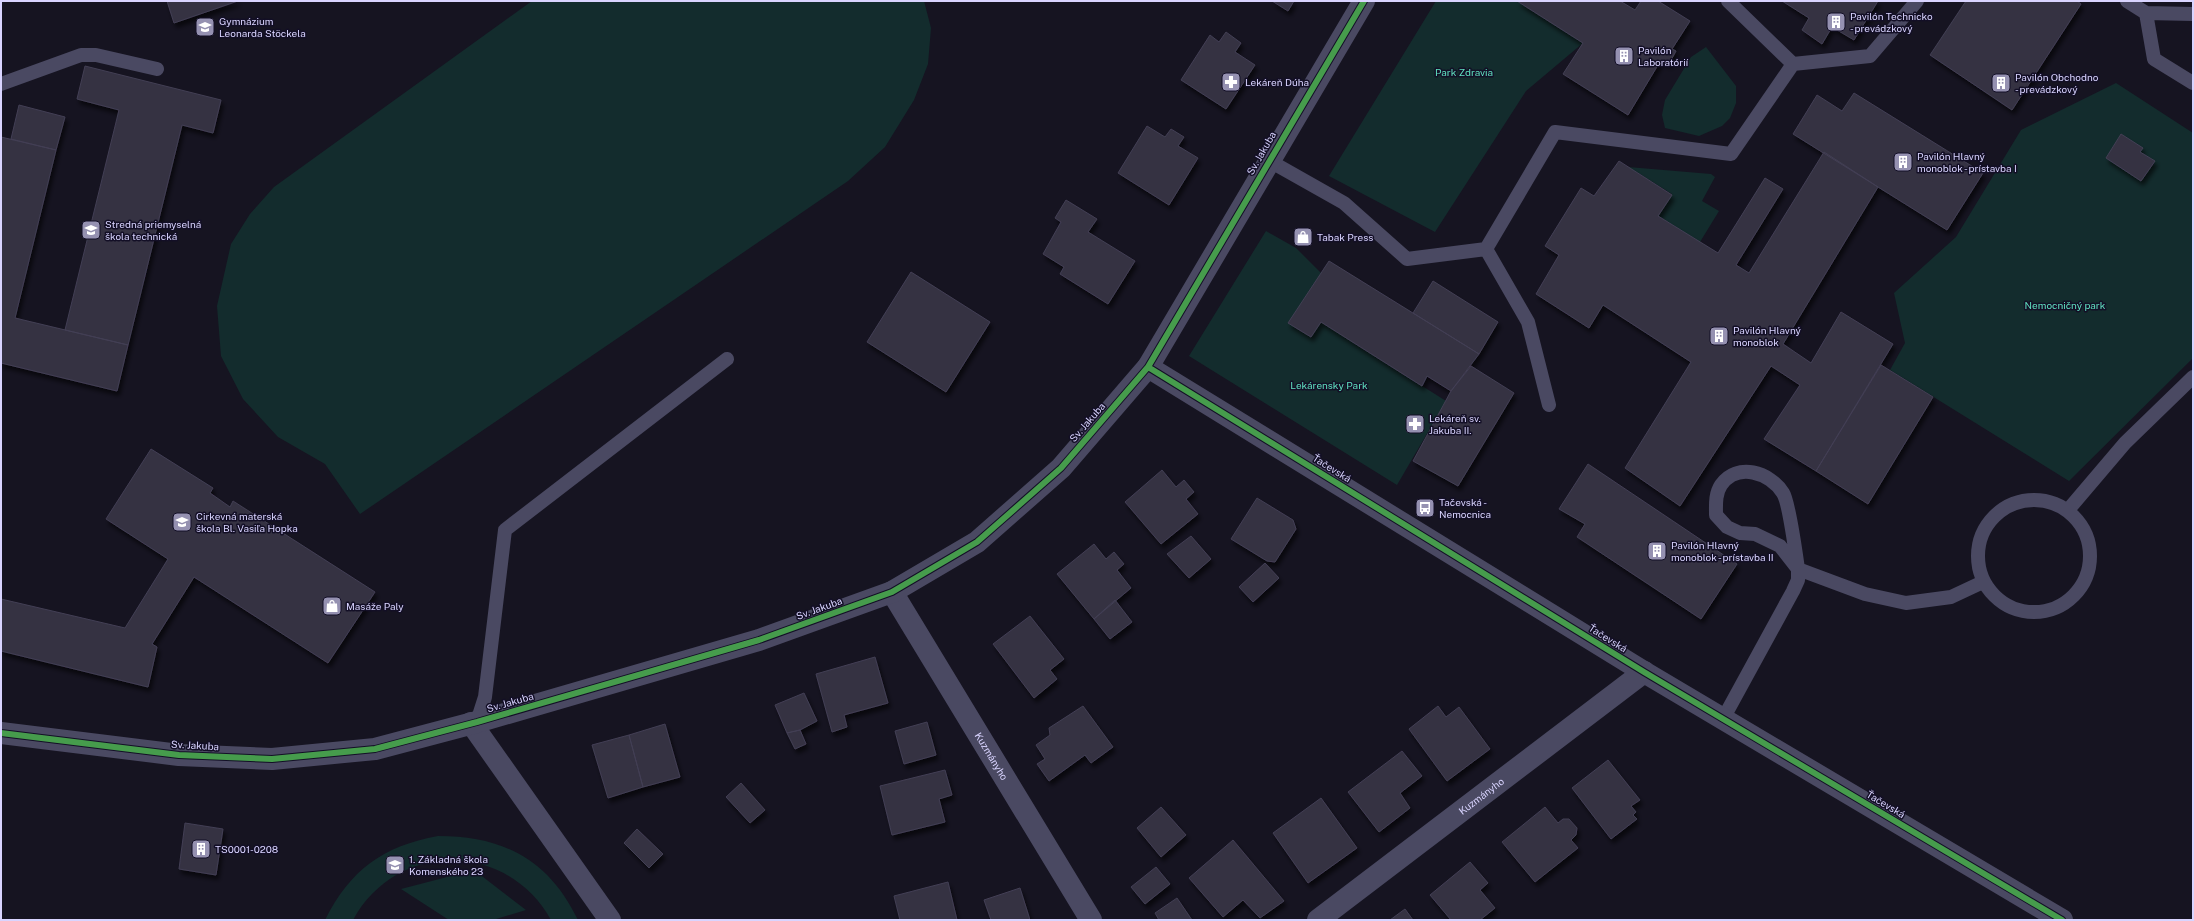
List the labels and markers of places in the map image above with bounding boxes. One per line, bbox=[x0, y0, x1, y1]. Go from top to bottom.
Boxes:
place label: Pavilón Technicko - prevádzkový bbox=[1850, 10, 1933, 34]
building icon: Pavilón Technicko - prevádzkový bbox=[1825, 11, 1847, 33]
place label: Gymnázium Leonarda Stöckela bbox=[219, 15, 306, 39]
school or university icon: Gymnázium Leonarda Stöckela bbox=[194, 16, 216, 38]
place label: Pavilón Laboratórií bbox=[1638, 44, 1689, 68]
building icon: Pavilón Laboratórií bbox=[1613, 45, 1635, 67]
pharmacy icon: Lekáreň Dúha bbox=[1220, 71, 1242, 93]
place label: Pavilón Obchodno - prevádzkový bbox=[2015, 71, 2099, 95]
building icon: Pavilón Obchodno - prevádzkový bbox=[1990, 72, 2012, 94]
place label: Lekáreň Dúha bbox=[1245, 76, 1309, 88]
place label: Pavilón Hlavný monoblok - prístavba I bbox=[1917, 150, 2017, 174]
building icon: Pavilón Hlavný monoblok - prístavba I bbox=[1892, 151, 1914, 173]
place label: Stredná priemyselná škola technická bbox=[105, 218, 201, 242]
school or university icon: Stredná priemyselná škola technická bbox=[80, 219, 102, 241]
shop icon: Tabak Press bbox=[1292, 226, 1314, 248]
place label: Tabak Press bbox=[1317, 231, 1373, 243]
place label: Pavilón Hlavný monoblok bbox=[1733, 324, 1802, 348]
building icon: Pavilón Hlavný monoblok bbox=[1708, 325, 1730, 347]
place label: Lekáreň sv. Jakuba II. bbox=[1429, 412, 1481, 436]
pharmacy icon: Lekáreň sv. Jakuba II. bbox=[1404, 413, 1426, 435]
place label: Tačevská - Nemocnica bbox=[1439, 496, 1491, 520]
bus stop icon: Tačevská - Nemocnica bbox=[1414, 497, 1436, 519]
place label: Cirkevná materská škola Bl. Vasiľa Hopka bbox=[196, 510, 298, 534]
school or university icon: Cirkevná materská škola Bl. Vasiľa Hopka bbox=[171, 511, 193, 533]
place label: Pavilón Hlavný monoblok - prístavba II bbox=[1671, 539, 1774, 563]
building icon: Pavilón Hlavný monoblok - prístavba II bbox=[1646, 540, 1668, 562]
shop icon: Masáže Paly bbox=[321, 595, 343, 617]
place label: Masáže Paly bbox=[346, 600, 404, 612]
building icon: TS0001-0208 bbox=[190, 838, 212, 860]
place label: TS0001-0208 bbox=[215, 843, 278, 855]
place label: 1. Základná škola Komenského 23 bbox=[409, 853, 488, 877]
school or university icon: 1. Základná škola Komenského 23 bbox=[384, 854, 406, 876]

